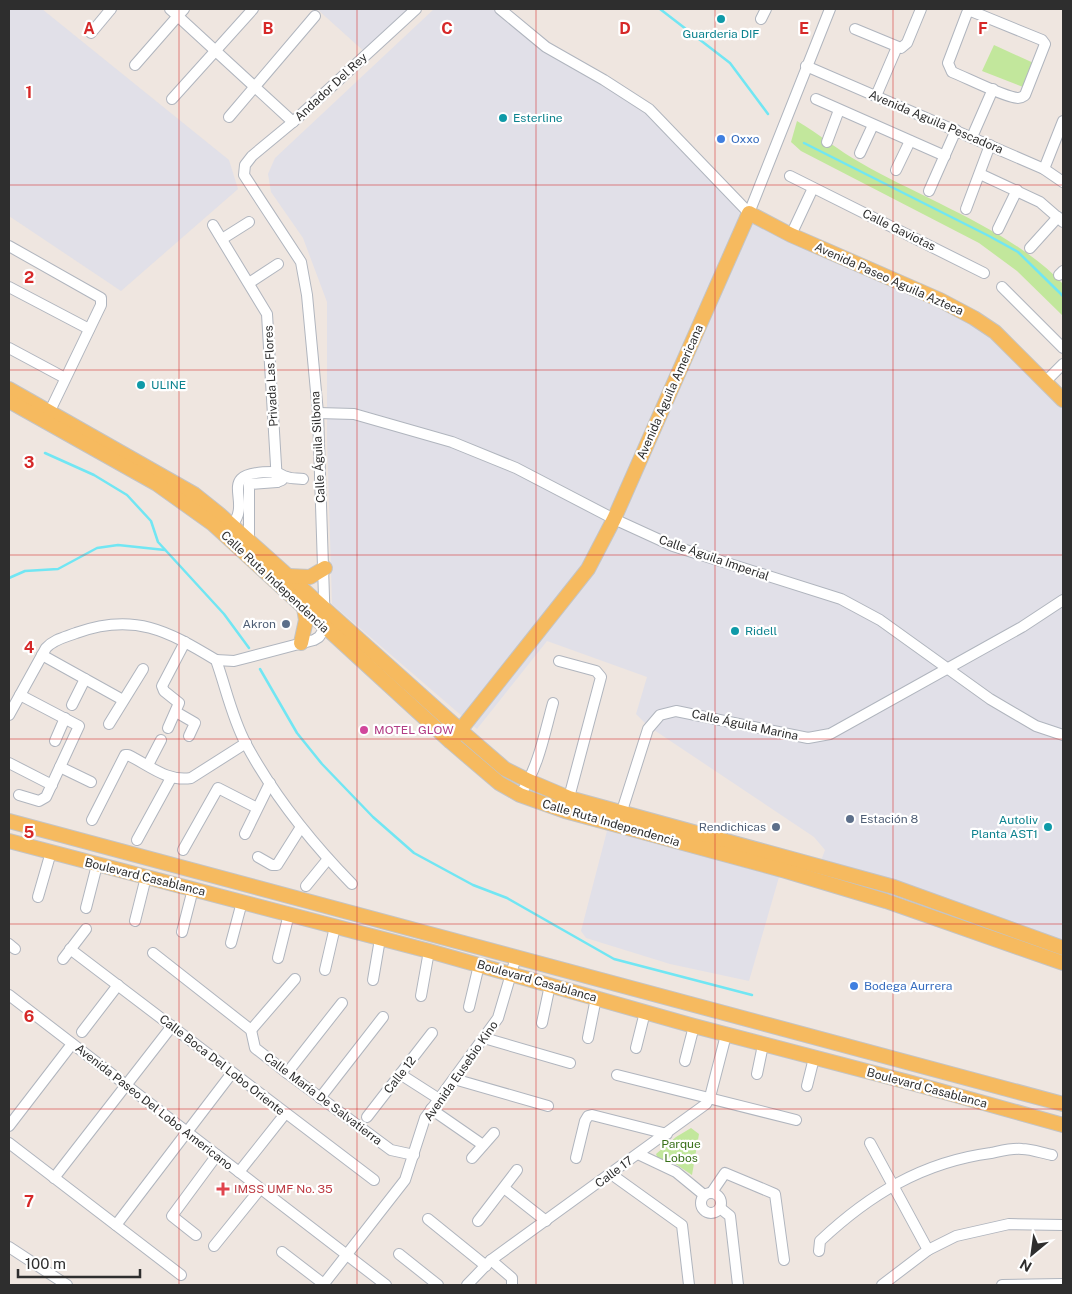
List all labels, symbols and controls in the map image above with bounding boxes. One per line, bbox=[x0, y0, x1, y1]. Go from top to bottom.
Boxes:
marker: Guarderia DIF bbox=[715, 13, 727, 25]
text: A bbox=[83, 19, 95, 38]
text: B bbox=[263, 19, 274, 38]
text: C bbox=[441, 19, 453, 38]
text: D bbox=[619, 19, 631, 38]
text: E bbox=[799, 19, 809, 38]
text: F bbox=[978, 19, 988, 38]
place label: Guarderia DIF bbox=[682, 27, 760, 41]
street label: Andador Del Rey bbox=[292, 50, 370, 124]
text: 1 bbox=[26, 83, 32, 102]
street label: Avenida Aguila Pescadora bbox=[867, 87, 1005, 157]
place label: Esterline bbox=[513, 111, 563, 125]
marker: Esterline bbox=[497, 112, 509, 124]
place label: Oxxo bbox=[731, 132, 760, 146]
marker: Oxxo bbox=[715, 133, 727, 145]
street label: Calle Gaviotas bbox=[860, 206, 938, 254]
street label: Avenida Paseo Aguila Azteca bbox=[812, 240, 966, 318]
text: 2 bbox=[24, 268, 34, 287]
street label: Avenida Aguila Americana bbox=[634, 322, 706, 462]
street label: Privada Las Flores bbox=[261, 325, 281, 427]
place label: ULINE bbox=[151, 378, 186, 392]
marker: ULINE bbox=[135, 379, 147, 391]
street label: Calle Águila Silbona bbox=[308, 391, 328, 503]
text: 3 bbox=[24, 453, 34, 472]
street label: Calle Ruta Independencia bbox=[218, 528, 332, 636]
street label: Calle Águila Imperial bbox=[657, 533, 771, 584]
place label: Akron bbox=[242, 617, 276, 631]
marker: Akron bbox=[280, 618, 292, 630]
place label: Ridell bbox=[745, 624, 777, 638]
marker: Ridell bbox=[729, 625, 741, 637]
text: 4 bbox=[24, 638, 35, 657]
street label: Calle Águila Marina bbox=[690, 707, 800, 743]
place label: MOTEL GLOW bbox=[374, 723, 454, 737]
marker: MOTEL GLOW bbox=[358, 724, 370, 736]
street label: Calle Ruta Independencia bbox=[541, 797, 681, 849]
place label: Estación 8 bbox=[860, 812, 919, 826]
marker: Estación 8 bbox=[844, 813, 856, 825]
place label: Autoliv Planta AST1 bbox=[971, 813, 1038, 841]
place label: Rendichicas bbox=[699, 820, 766, 834]
marker: Rendichicas bbox=[770, 821, 782, 833]
marker: Autoliv Planta AST1 bbox=[1042, 821, 1054, 833]
text: 5 bbox=[24, 823, 35, 842]
street label: Boulevard Casablanca bbox=[83, 855, 207, 899]
street label: Boulevard Casablanca bbox=[475, 957, 599, 1005]
place label: Bodega Aurrera bbox=[864, 979, 952, 993]
marker: Bodega Aurrera bbox=[848, 980, 860, 992]
text: 6 bbox=[24, 1007, 34, 1026]
street label: Calle Boca Del Lobo Oriente bbox=[157, 1012, 288, 1118]
street label: Avenida Eusebio Kino bbox=[421, 1018, 501, 1124]
street label: Avenida Paseo Del Lobo Americano bbox=[73, 1041, 236, 1173]
street label: Calle María De Salvatierra bbox=[261, 1050, 385, 1148]
street label: Calle 12 bbox=[381, 1054, 419, 1096]
street label: Boulevard Casablanca bbox=[865, 1065, 989, 1111]
park label: Parque Lobos bbox=[661, 1137, 701, 1165]
street label: Calle 17 bbox=[592, 1153, 636, 1191]
marker: IMSS UMF No. 35 bbox=[216, 1182, 230, 1196]
place label: IMSS UMF No. 35 bbox=[234, 1182, 333, 1196]
text: 7 bbox=[24, 1192, 34, 1211]
north arrow bbox=[1007, 1229, 1057, 1279]
scale bar bbox=[18, 1246, 140, 1278]
text: 100 m bbox=[25, 1255, 66, 1272]
text: N bbox=[1017, 1256, 1034, 1275]

